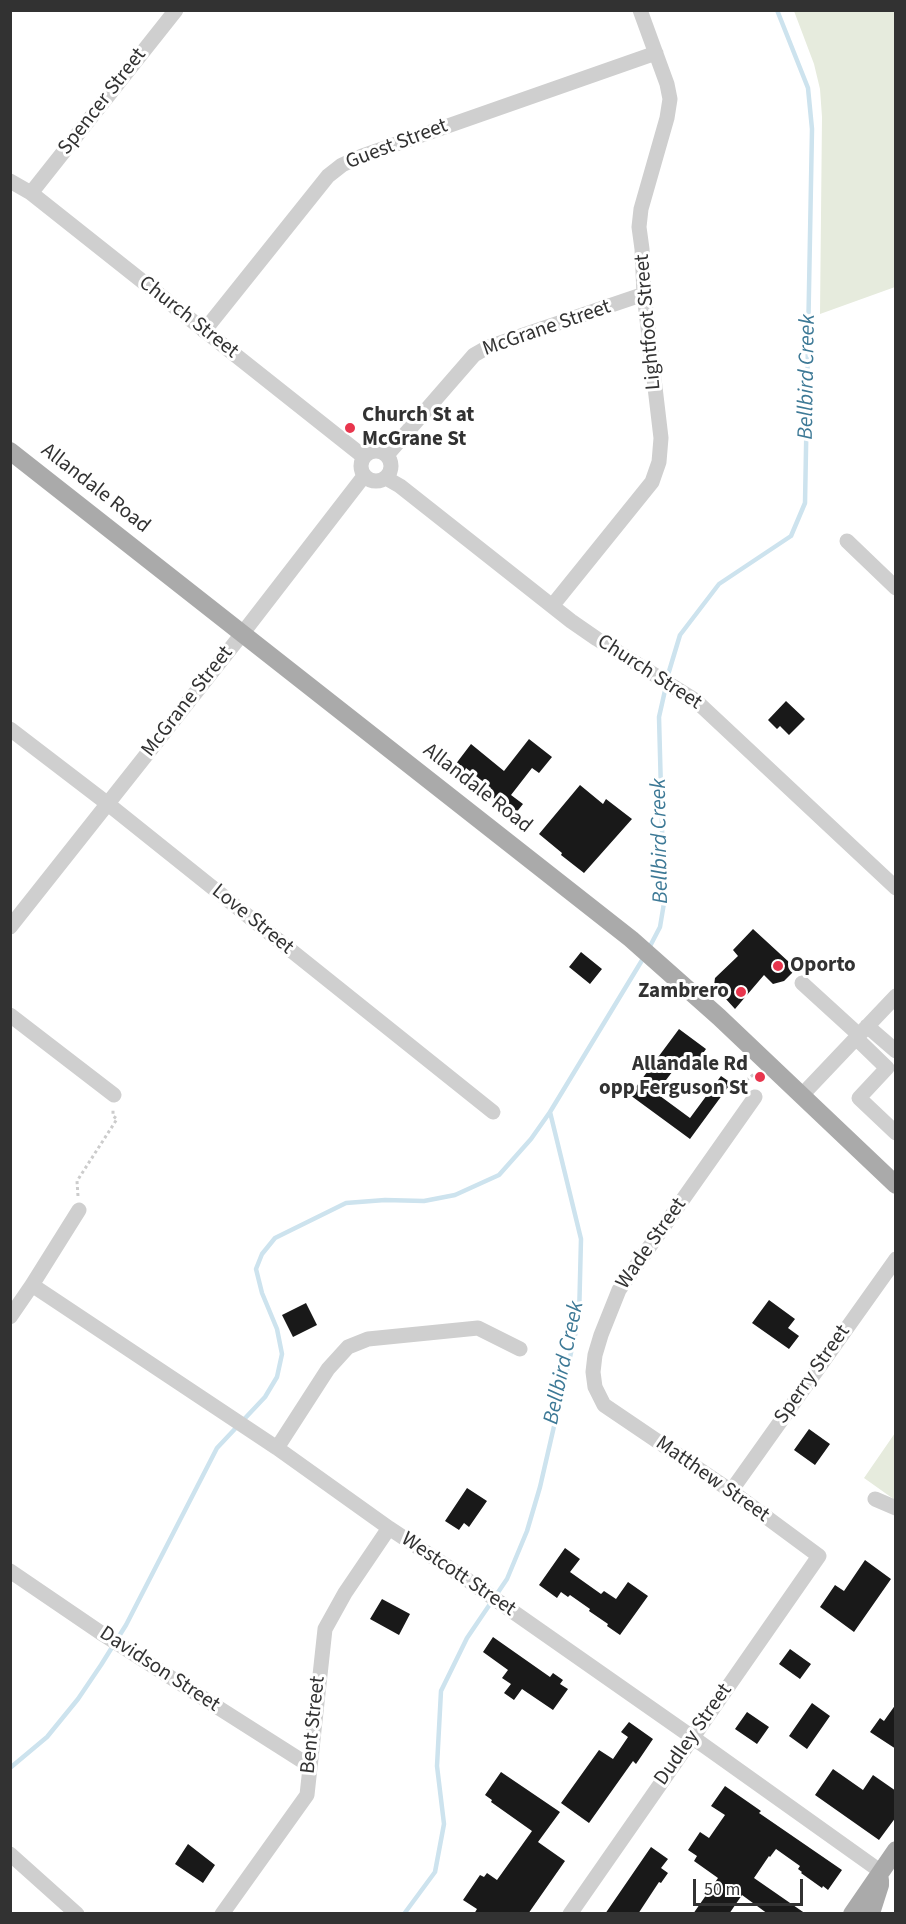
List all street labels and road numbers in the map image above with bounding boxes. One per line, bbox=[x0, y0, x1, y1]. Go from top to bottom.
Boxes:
street label: Spencer Street bbox=[54, 44, 152, 160]
street label: Guest Street bbox=[342, 114, 452, 176]
street label: Lightfoot Street bbox=[630, 253, 668, 391]
street label: Church Street bbox=[133, 271, 243, 365]
street label: McGrane Street bbox=[480, 295, 614, 363]
street label: Allandale Road bbox=[35, 439, 155, 539]
street label: Church Street bbox=[592, 630, 706, 716]
street label: McGrane Street bbox=[137, 641, 239, 763]
street label: Allandale Road bbox=[417, 739, 537, 839]
street label: Love Street bbox=[206, 879, 298, 961]
street label: Wade Street bbox=[611, 1194, 693, 1294]
street label: Sperry Street bbox=[770, 1321, 856, 1429]
street label: Matthew Street bbox=[650, 1431, 774, 1529]
street label: Westcott Street bbox=[396, 1527, 520, 1623]
street label: Davidson Street bbox=[94, 1622, 224, 1718]
street label: Bent Street bbox=[296, 1675, 332, 1775]
street label: Dudley Street bbox=[650, 1679, 738, 1791]

